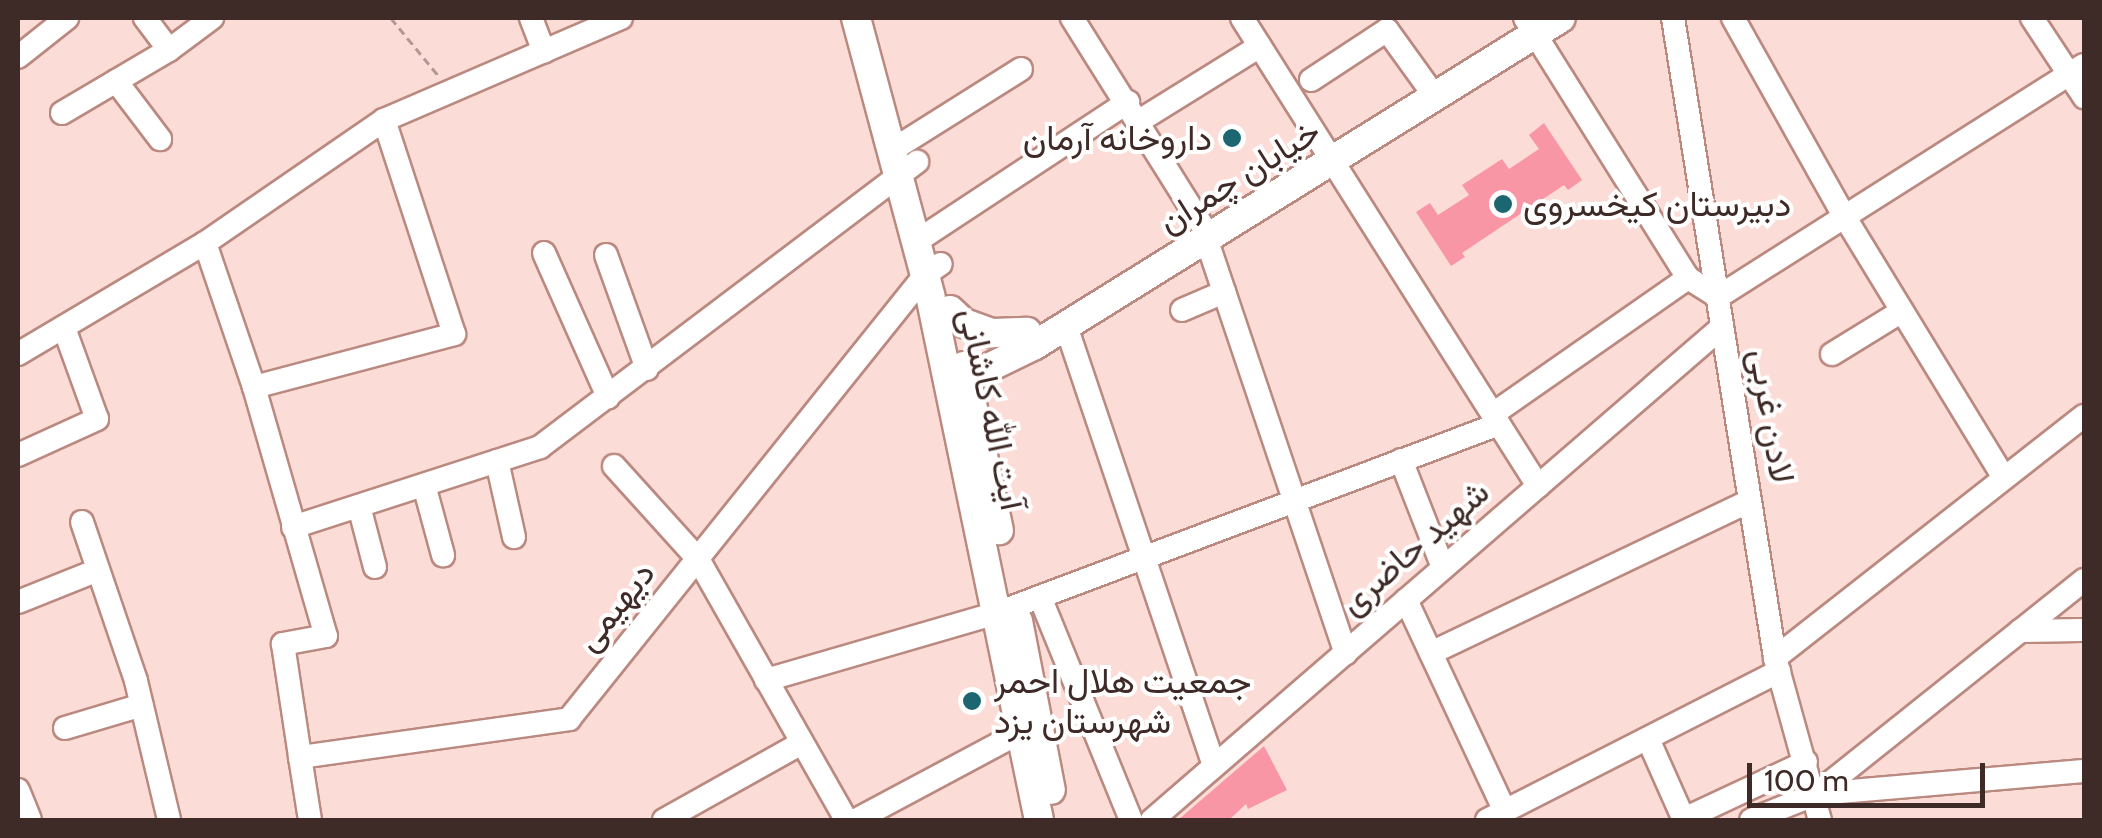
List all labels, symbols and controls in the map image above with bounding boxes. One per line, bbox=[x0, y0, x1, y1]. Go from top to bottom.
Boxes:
street label: خیابان چمران bbox=[1150, 110, 1328, 242]
place label: داروخانه آرمان bbox=[1023, 117, 1212, 159]
marker: داروخانه آرمان bbox=[1221, 127, 1243, 149]
place label: دبیرستان کیخسروی bbox=[1523, 183, 1791, 225]
marker: دبیرستان کیخسروی bbox=[1492, 193, 1514, 215]
street label: آیت الله کاشانی bbox=[950, 304, 1034, 514]
street label: لادن غربی bbox=[1741, 346, 1803, 486]
street label: شهید حاضری bbox=[1331, 471, 1497, 623]
street label: دیهیمی bbox=[566, 553, 664, 659]
place label: جمعیت هلال احمر شهرستان یزد bbox=[994, 660, 1251, 742]
marker: جمعیت هلال احمر شهرستان یزد bbox=[959, 688, 985, 714]
scale bar bbox=[1752, 743, 1990, 805]
text: 100 m bbox=[1764, 762, 1849, 799]

